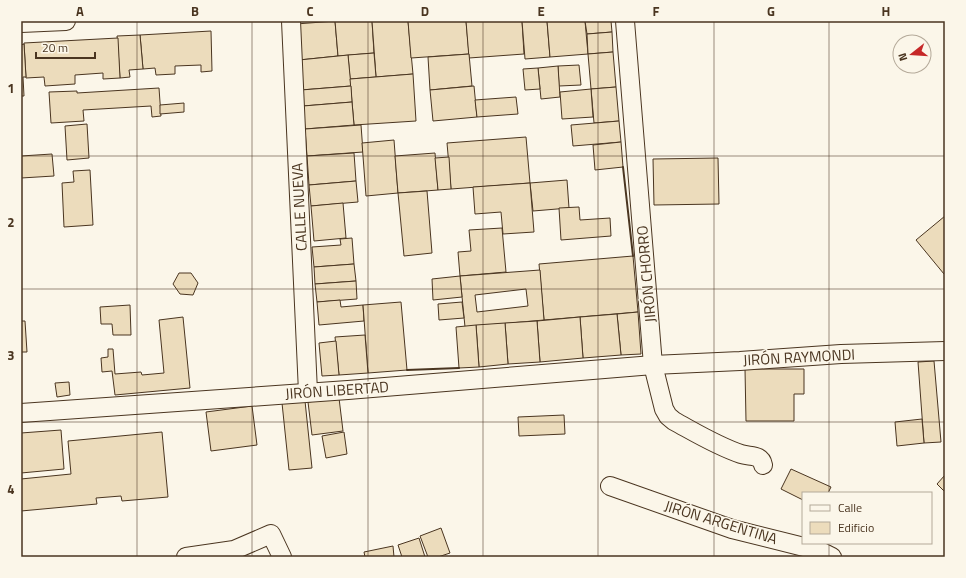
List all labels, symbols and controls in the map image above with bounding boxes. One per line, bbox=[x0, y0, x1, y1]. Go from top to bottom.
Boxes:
text: A bbox=[76, 1, 84, 21]
text: B bbox=[191, 1, 199, 21]
text: C bbox=[306, 1, 314, 21]
text: D bbox=[421, 1, 429, 21]
text: E bbox=[537, 1, 545, 21]
text: F bbox=[653, 1, 660, 21]
text: G bbox=[767, 1, 775, 21]
text: H bbox=[882, 1, 890, 21]
scale bar bbox=[36, 34, 95, 60]
north arrow bbox=[892, 34, 932, 74]
text: 20 m bbox=[42, 38, 68, 57]
text: N bbox=[894, 51, 911, 63]
text: 1 bbox=[7, 78, 15, 98]
street label: CALLE NUEVA bbox=[285, 162, 313, 252]
text: 2 bbox=[7, 212, 15, 232]
street label: JIRÓN CHORRO bbox=[630, 224, 662, 323]
street label: JIRÓN RAYMONDI bbox=[742, 343, 856, 371]
text: 3 bbox=[7, 345, 15, 365]
street label: JIRÓN LIBERTAD bbox=[284, 375, 390, 405]
text: 4 bbox=[7, 479, 15, 499]
legend bbox=[802, 492, 932, 544]
street label: JIRÓN ARGENTINA bbox=[662, 494, 780, 550]
text: Calle bbox=[838, 498, 862, 517]
text: Edificio bbox=[838, 518, 874, 537]

